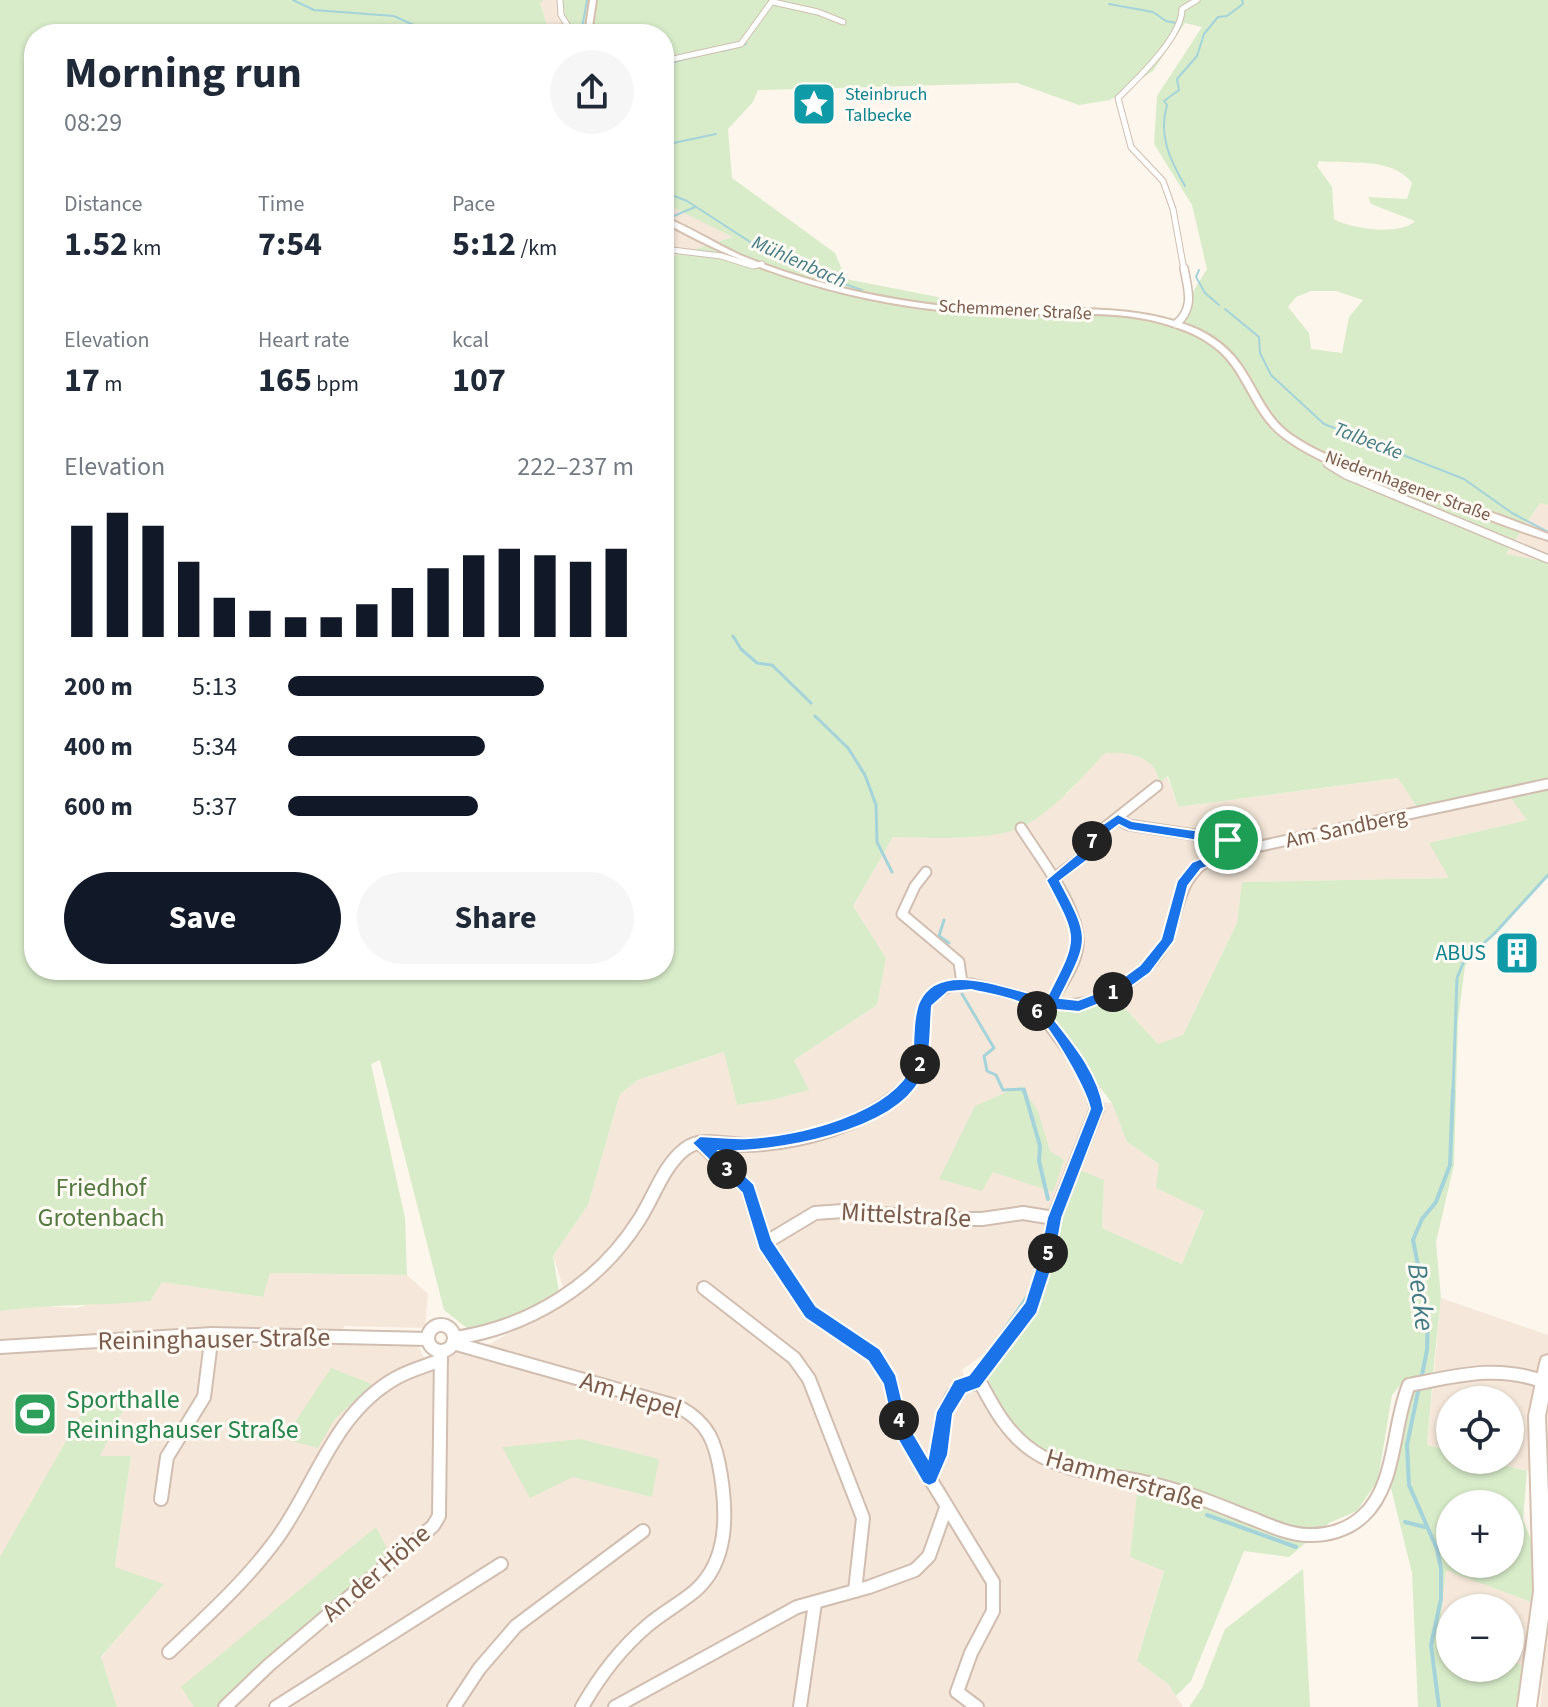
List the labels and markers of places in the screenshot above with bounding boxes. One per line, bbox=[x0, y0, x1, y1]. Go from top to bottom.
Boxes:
place icon: Steinbruch Talbecke bbox=[790, 80, 838, 128]
place label: Steinbruch Talbecke bbox=[845, 82, 927, 128]
pin bbox=[1194, 806, 1262, 874]
pin: 7 bbox=[1072, 821, 1112, 861]
building icon: ABUS bbox=[1493, 929, 1541, 977]
place label: ABUS bbox=[1435, 937, 1486, 969]
pin: 1 bbox=[1093, 972, 1133, 1012]
pin: 6 bbox=[1017, 991, 1057, 1031]
pin: 2 bbox=[900, 1044, 940, 1084]
pin: 3 bbox=[707, 1149, 747, 1189]
pin: 5 bbox=[1028, 1233, 1068, 1273]
place label: Sporthalle Reininghauser Straße bbox=[66, 1381, 299, 1448]
sports icon: Sporthalle Reininghauser Straße bbox=[11, 1390, 59, 1438]
pin: 4 bbox=[879, 1400, 919, 1440]

